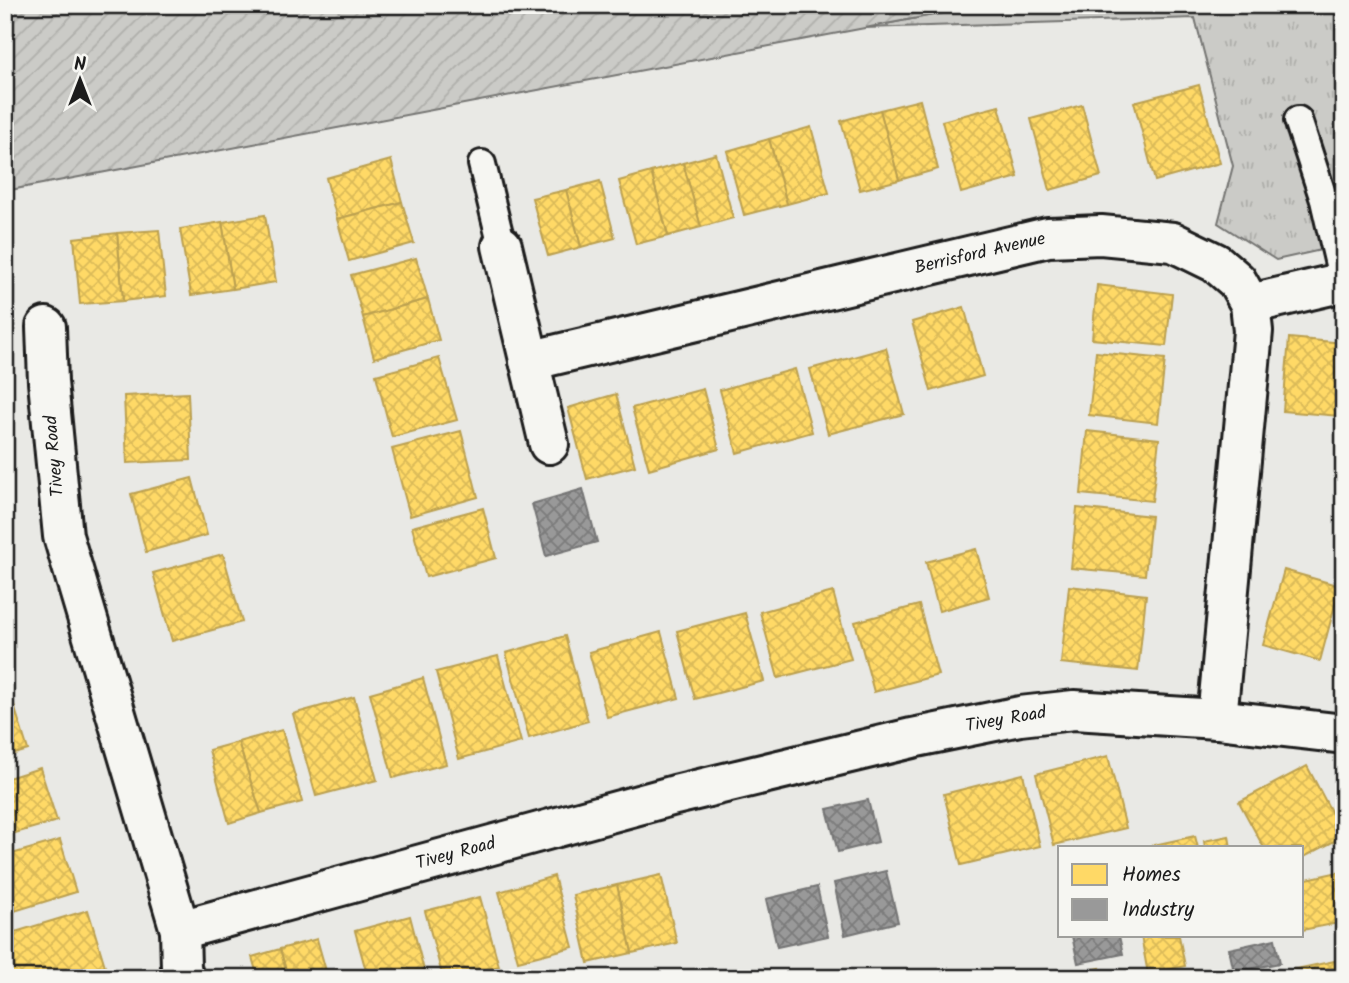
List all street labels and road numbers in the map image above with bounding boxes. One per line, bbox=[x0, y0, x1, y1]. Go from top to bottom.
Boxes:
street label: Berrisford Avenue bbox=[912, 225, 1048, 283]
street label: Tivey Road bbox=[37, 413, 73, 498]
street label: Tivey Road bbox=[963, 698, 1050, 741]
street label: Tivey Road bbox=[413, 829, 500, 879]

